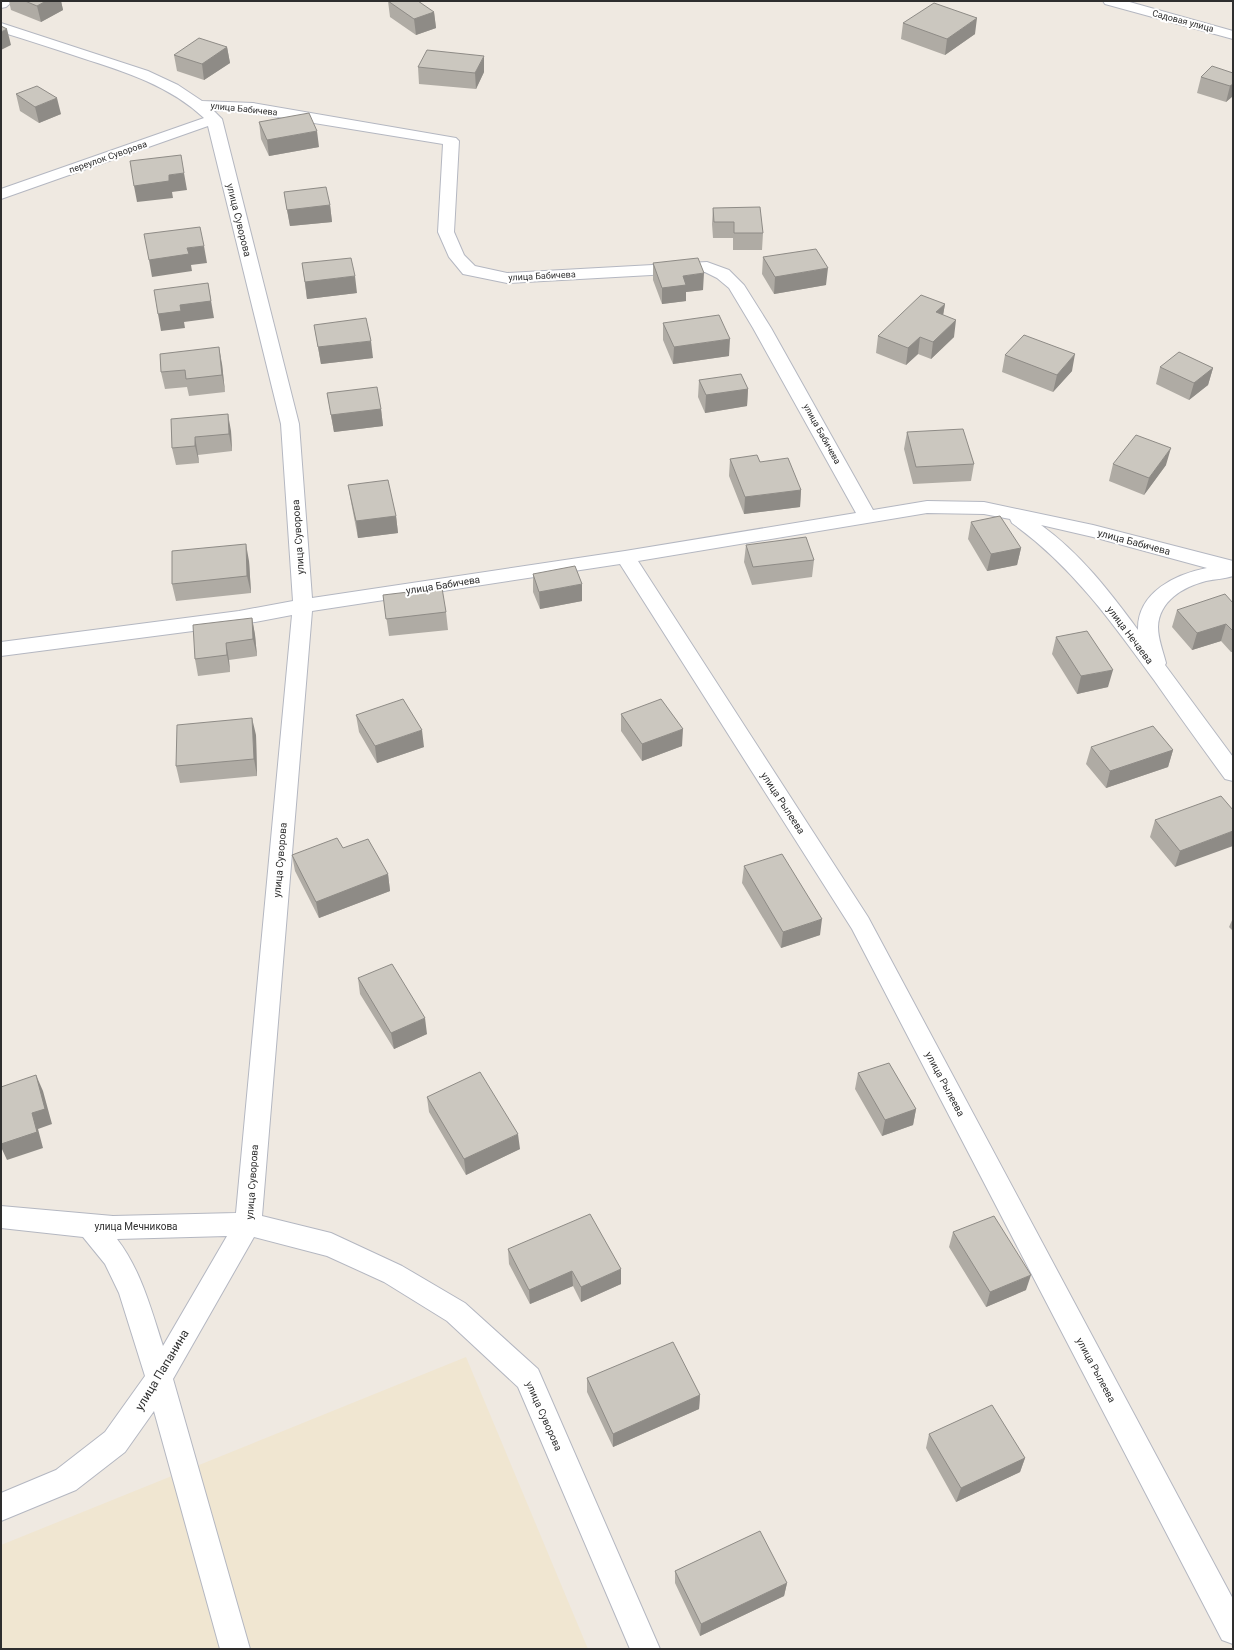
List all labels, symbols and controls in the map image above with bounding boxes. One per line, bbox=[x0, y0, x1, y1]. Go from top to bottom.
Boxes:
street label: Садовая улица bbox=[1151, 8, 1215, 34]
street label: улица Бабичева bbox=[210, 101, 278, 118]
street label: переулок Суворова bbox=[68, 139, 148, 175]
street label: улица Суворова bbox=[225, 182, 253, 258]
street label: улица Бабичева bbox=[508, 269, 576, 283]
street label: улица Бабичева bbox=[801, 402, 843, 466]
street label: улица Суворова bbox=[290, 499, 306, 575]
street label: улица Бабичева bbox=[1096, 527, 1172, 557]
street label: улица Бабичева bbox=[405, 574, 481, 596]
street label: улица Нечаева bbox=[1105, 604, 1155, 666]
street label: улица Рылеева bbox=[759, 770, 807, 836]
street label: улица Суворова bbox=[271, 822, 289, 898]
street label: улица Рылеева bbox=[923, 1050, 967, 1118]
street label: улица Суворова bbox=[244, 1144, 260, 1220]
street label: улица Мечникова bbox=[94, 1221, 178, 1232]
street label: улица Папанина bbox=[132, 1327, 192, 1413]
street label: улица Рылеева bbox=[1074, 1336, 1118, 1404]
street label: улица Суворова bbox=[524, 1379, 564, 1453]

